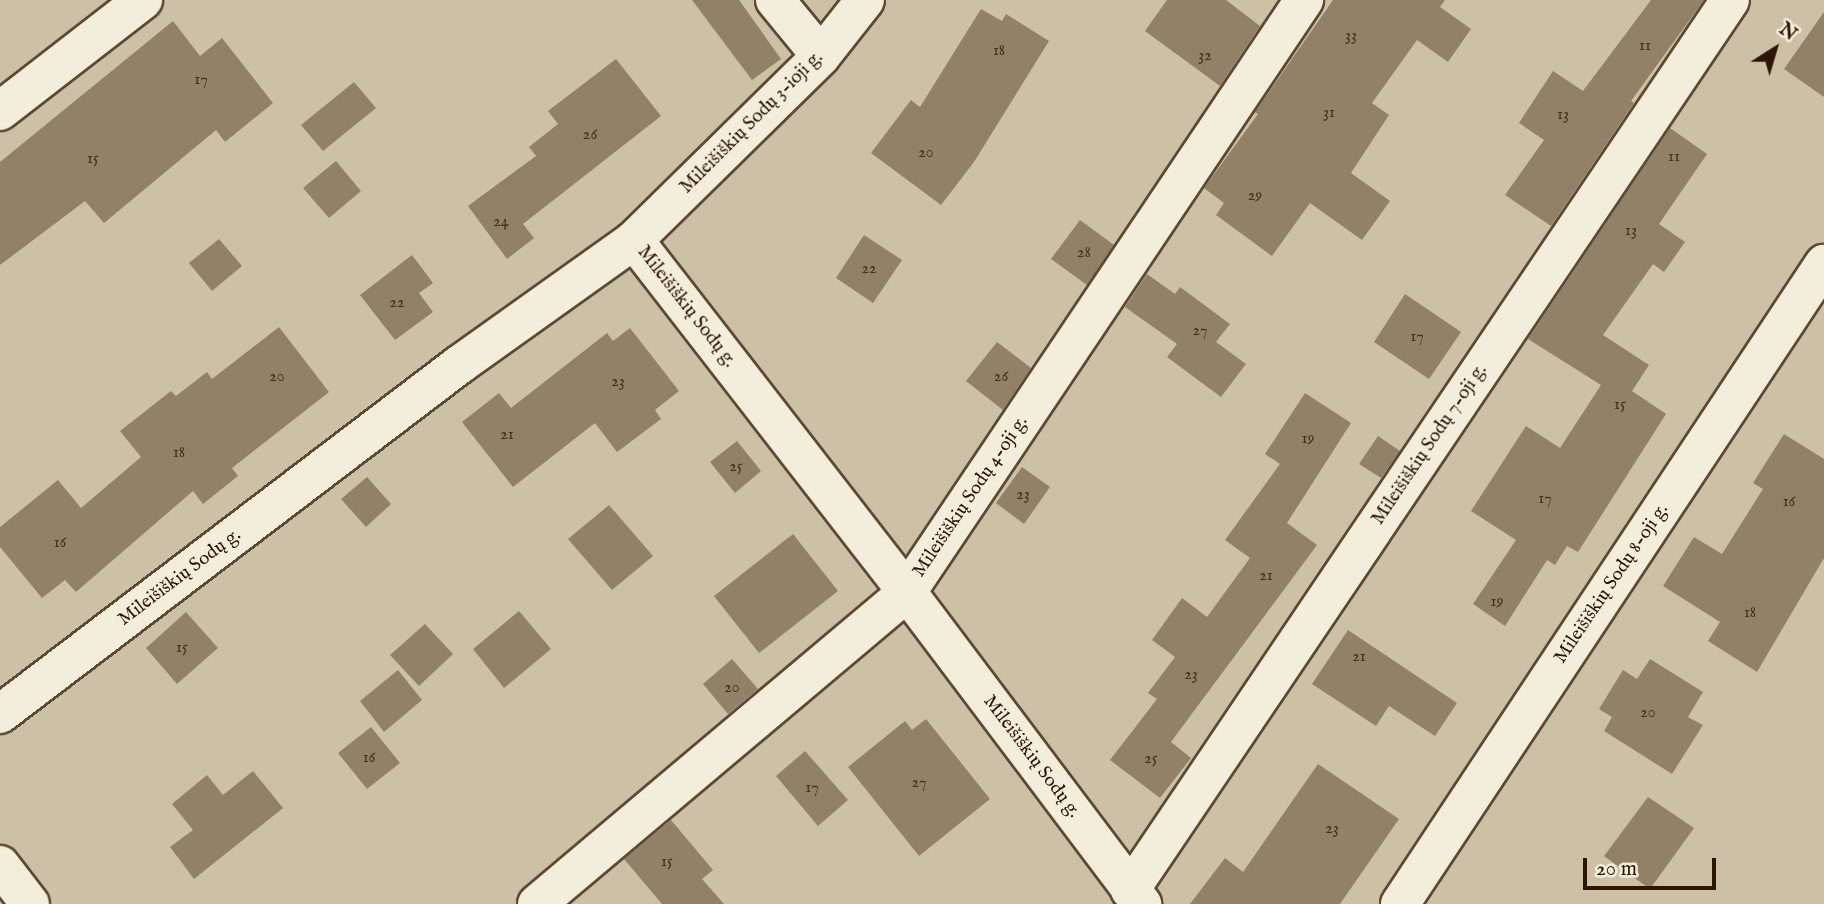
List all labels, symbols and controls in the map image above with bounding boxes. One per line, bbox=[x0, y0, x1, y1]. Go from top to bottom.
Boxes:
north arrow bbox=[1740, 14, 1810, 84]
text: N bbox=[1774, 18, 1801, 47]
house number: 33 bbox=[1345, 26, 1357, 46]
house number: 11 bbox=[1639, 36, 1651, 56]
house number: 18 bbox=[993, 41, 1005, 61]
house number: 32 bbox=[1198, 46, 1212, 66]
street label: Mileišiškių Sodų 3-ioji g. bbox=[676, 47, 828, 199]
house number: 17 bbox=[194, 70, 208, 90]
house number: 31 bbox=[1323, 103, 1335, 123]
house number: 13 bbox=[1557, 105, 1569, 125]
house number: 26 bbox=[583, 125, 597, 145]
house number: 20 bbox=[918, 143, 934, 163]
house number: 11 bbox=[1668, 147, 1680, 167]
house number: 15 bbox=[87, 149, 99, 169]
house number: 29 bbox=[1248, 186, 1262, 206]
house number: 24 bbox=[493, 212, 509, 232]
house number: 13 bbox=[1625, 221, 1637, 241]
street label: Mileišiškių Sodų g. bbox=[632, 242, 740, 372]
house number: 28 bbox=[1077, 243, 1091, 263]
house number: 22 bbox=[861, 259, 877, 279]
house number: 22 bbox=[389, 293, 405, 313]
house number: 27 bbox=[1193, 321, 1207, 341]
house number: 17 bbox=[1410, 327, 1424, 347]
street label: Mileišiškių Sodų 7-oji g. bbox=[1368, 360, 1492, 530]
house number: 20 bbox=[269, 367, 285, 387]
house number: 26 bbox=[994, 367, 1008, 387]
house number: 23 bbox=[611, 372, 625, 392]
house number: 15 bbox=[1614, 395, 1626, 415]
street label: Mileišiškių Sodų 4-oji g. bbox=[908, 412, 1034, 582]
house number: 21 bbox=[500, 425, 514, 445]
house number: 19 bbox=[1302, 429, 1314, 449]
house number: 18 bbox=[173, 443, 185, 463]
house number: 25 bbox=[729, 457, 743, 477]
house number: 23 bbox=[1016, 485, 1030, 505]
house number: 17 bbox=[1538, 489, 1552, 509]
house number: 16 bbox=[1783, 492, 1795, 512]
street label: Mileišiškių Sodų 8-oji g. bbox=[1550, 500, 1674, 668]
street label: Mileišiškių Sodų g. bbox=[114, 524, 246, 632]
house number: 16 bbox=[54, 533, 66, 553]
house number: 21 bbox=[1259, 566, 1273, 586]
house number: 19 bbox=[1491, 592, 1503, 612]
house number: 18 bbox=[1744, 603, 1756, 623]
house number: 15 bbox=[176, 638, 188, 658]
house number: 21 bbox=[1352, 647, 1366, 667]
house number: 23 bbox=[1184, 665, 1198, 685]
house number: 20 bbox=[724, 678, 740, 698]
street label: Mileišiškių Sodų g. bbox=[977, 691, 1085, 823]
house number: 20 bbox=[1640, 703, 1656, 723]
house number: 16 bbox=[363, 748, 375, 768]
house number: 25 bbox=[1144, 749, 1158, 769]
house number: 27 bbox=[912, 773, 926, 793]
house number: 17 bbox=[805, 778, 819, 798]
house number: 23 bbox=[1325, 819, 1339, 839]
scale bar bbox=[1586, 844, 1719, 888]
house number: 15 bbox=[661, 852, 673, 872]
text: 20 m bbox=[1596, 856, 1637, 883]

